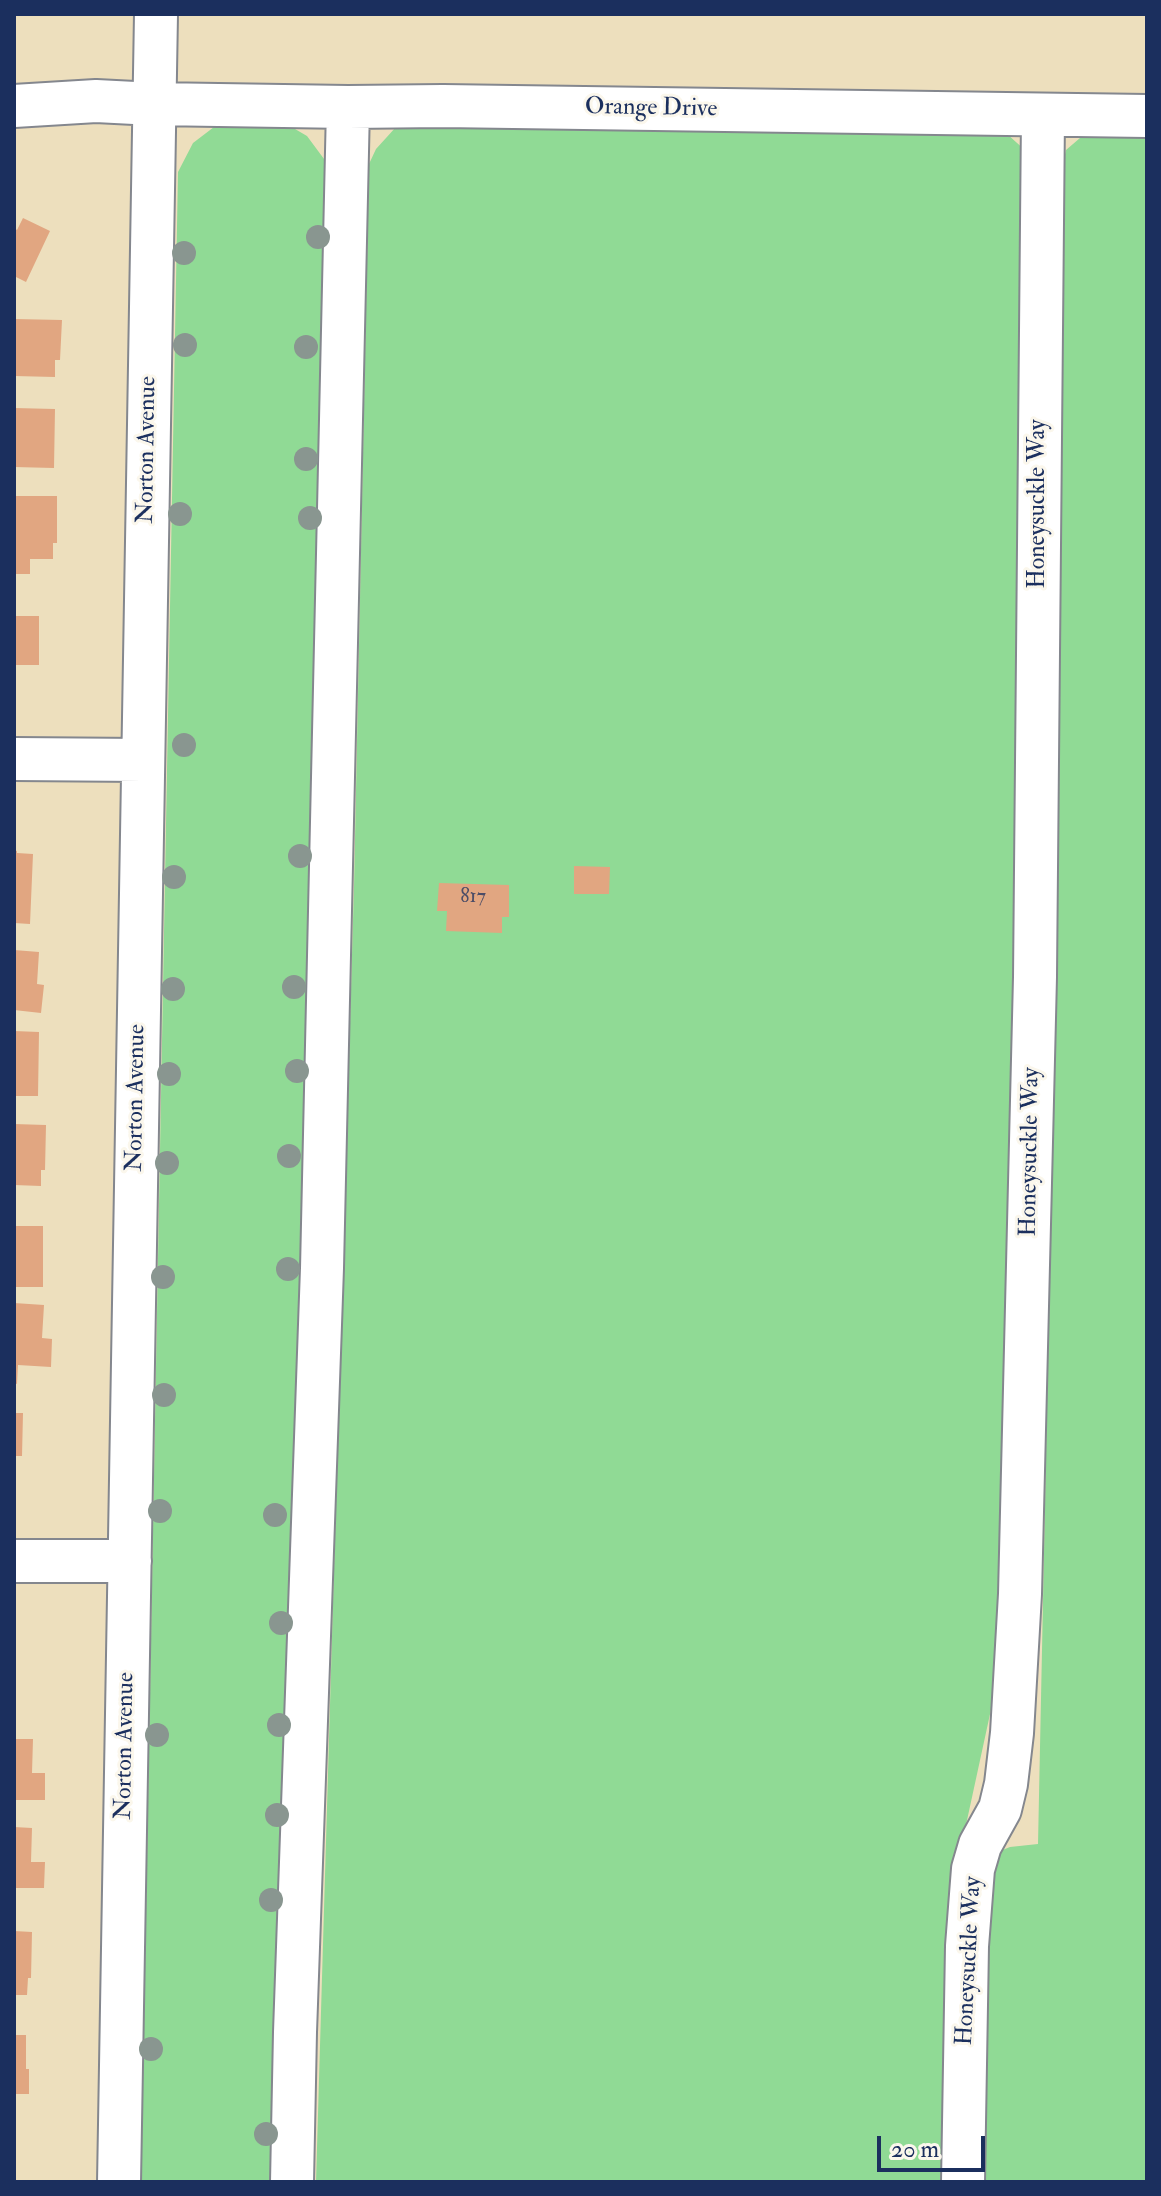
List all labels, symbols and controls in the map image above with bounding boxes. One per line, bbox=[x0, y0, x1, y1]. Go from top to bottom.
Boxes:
street label: Orange Drive bbox=[584, 93, 718, 125]
street label: Norton Avenue bbox=[132, 376, 164, 524]
street label: Honeysuckle Way bbox=[1025, 419, 1053, 589]
house number: 817 bbox=[460, 886, 486, 910]
street label: Norton Avenue bbox=[121, 1024, 153, 1172]
street label: Honeysuckle Way bbox=[1015, 1067, 1047, 1237]
street label: Norton Avenue bbox=[110, 1672, 142, 1820]
street label: Honeysuckle Way bbox=[951, 1876, 989, 2046]
scale bar bbox=[881, 2120, 989, 2170]
text: 20 m bbox=[891, 2134, 939, 2165]

